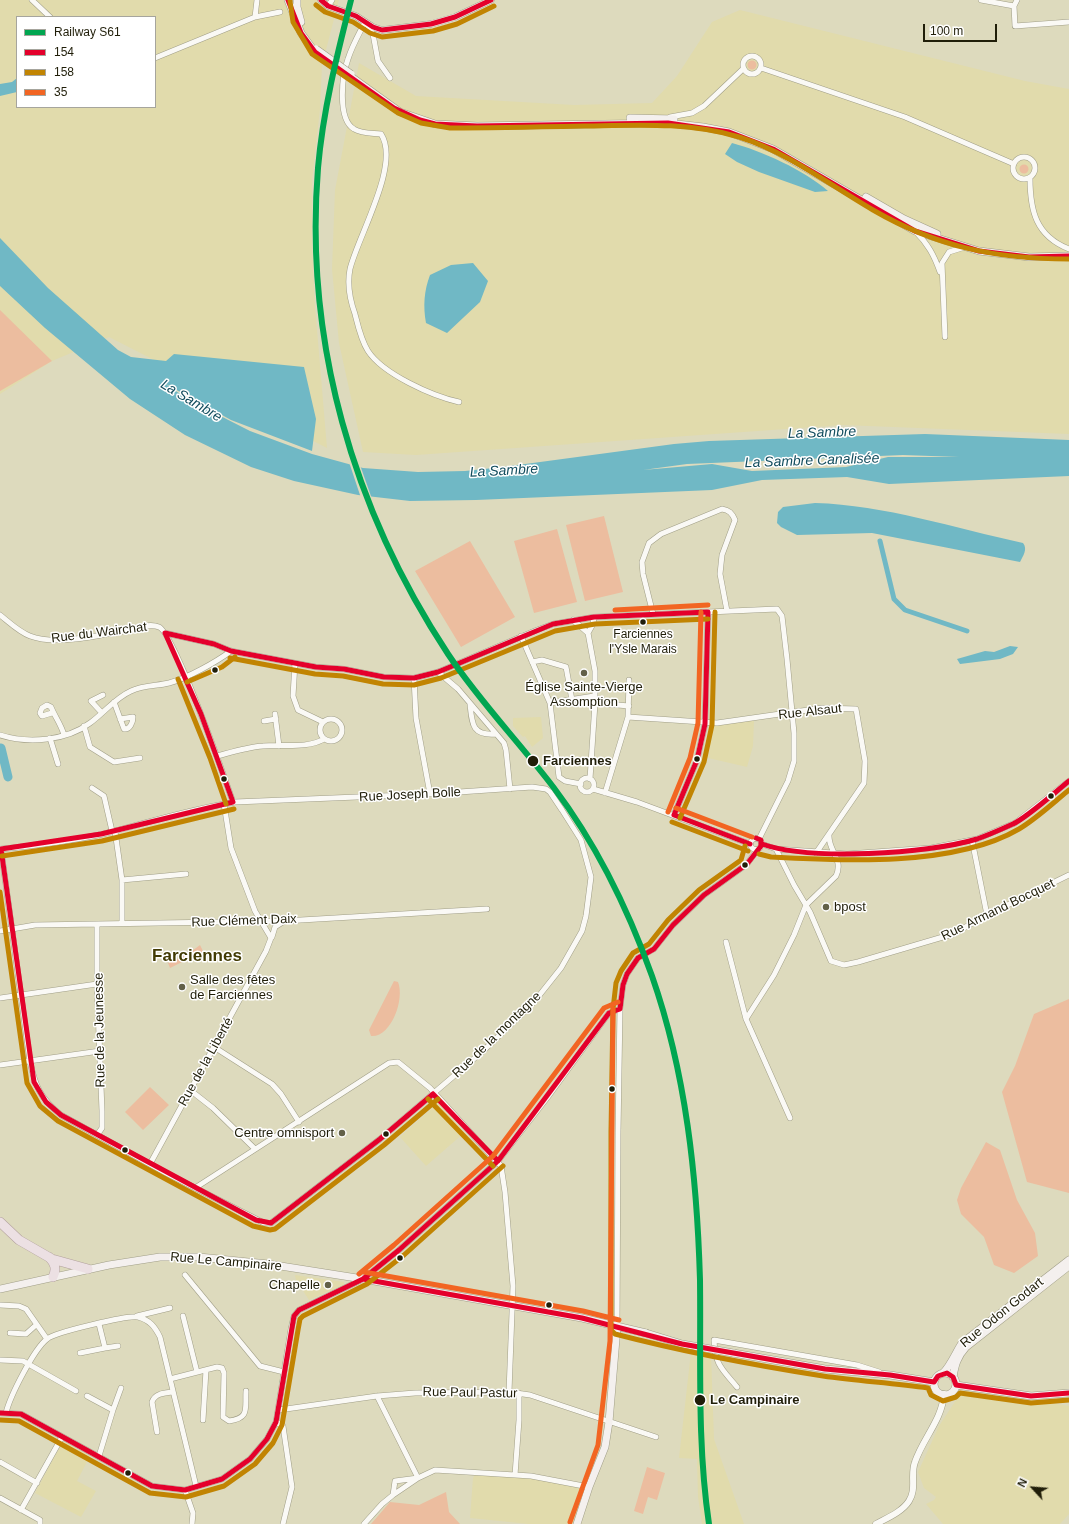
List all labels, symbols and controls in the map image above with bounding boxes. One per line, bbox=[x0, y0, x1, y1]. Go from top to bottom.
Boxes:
legend bbox=[16, 16, 156, 108]
scale bar bbox=[925, 16, 999, 42]
text: 100 m bbox=[930, 24, 963, 38]
text: Railway S61 bbox=[54, 25, 121, 39]
text: 154 bbox=[54, 45, 74, 59]
text: 158 bbox=[54, 65, 74, 79]
text: 35 bbox=[54, 85, 67, 99]
water label: La Sambre bbox=[157, 376, 225, 426]
water label: La Sambre bbox=[787, 423, 857, 443]
water label: La Sambre Canalisée bbox=[744, 450, 880, 472]
water label: La Sambre bbox=[469, 461, 539, 481]
marker: Farciennes l'Ysle Marais bbox=[638, 617, 648, 627]
street label: Rue du Wairchat bbox=[50, 619, 148, 647]
place label: Farciennes l'Ysle Marais bbox=[609, 628, 677, 656]
unlabelled marker bbox=[210, 665, 220, 675]
marker: Église Sainte-Vierge Assomption bbox=[579, 668, 589, 678]
place label: Église Sainte-Vierge Assomption bbox=[525, 679, 643, 710]
street label: Rue Alsaut bbox=[778, 701, 842, 723]
place label: Farciennes bbox=[543, 753, 612, 769]
marker: Farciennes bbox=[526, 754, 540, 768]
unlabelled marker bbox=[692, 754, 702, 764]
unlabelled marker bbox=[219, 774, 229, 784]
street label: Rue Joseph Bolle bbox=[359, 785, 461, 805]
unlabelled marker bbox=[1046, 791, 1056, 801]
unlabelled marker bbox=[740, 860, 750, 870]
street label: Rue Armand Bocquet bbox=[939, 876, 1057, 944]
place label: bpost bbox=[834, 899, 866, 915]
marker: bpost bbox=[821, 902, 831, 912]
street label: Rue Clément Daix bbox=[191, 911, 297, 931]
district label: Farciennes bbox=[152, 946, 242, 966]
street label: Rue de la Jeunesse bbox=[91, 972, 109, 1088]
place label: Salle des fêtes de Farciennes bbox=[190, 972, 275, 1003]
marker: Salle des fêtes de Farciennes bbox=[177, 982, 187, 992]
street label: Rue de la montagne bbox=[449, 989, 545, 1081]
street label: Rue de la Liberté bbox=[175, 1015, 237, 1109]
unlabelled marker bbox=[607, 1084, 617, 1094]
place label: Centre omnisport bbox=[234, 1125, 334, 1141]
marker: Centre omnisport bbox=[337, 1128, 347, 1138]
unlabelled marker bbox=[381, 1129, 391, 1139]
unlabelled marker bbox=[120, 1145, 130, 1155]
street label: Rue Le Campinaire bbox=[170, 1249, 282, 1275]
unlabelled marker bbox=[395, 1253, 405, 1263]
street label: Rue Odon Godart bbox=[957, 1275, 1047, 1351]
place label: Chapelle bbox=[269, 1277, 320, 1293]
marker: Chapelle bbox=[323, 1280, 333, 1290]
unlabelled marker bbox=[544, 1300, 554, 1310]
street label: Rue Paul Pastur bbox=[423, 1384, 517, 1402]
place label: Le Campinaire bbox=[710, 1392, 800, 1408]
marker: Le Campinaire bbox=[693, 1393, 707, 1407]
unlabelled marker bbox=[123, 1468, 133, 1478]
north arrow bbox=[1013, 1468, 1053, 1508]
text: N bbox=[1015, 1477, 1029, 1489]

